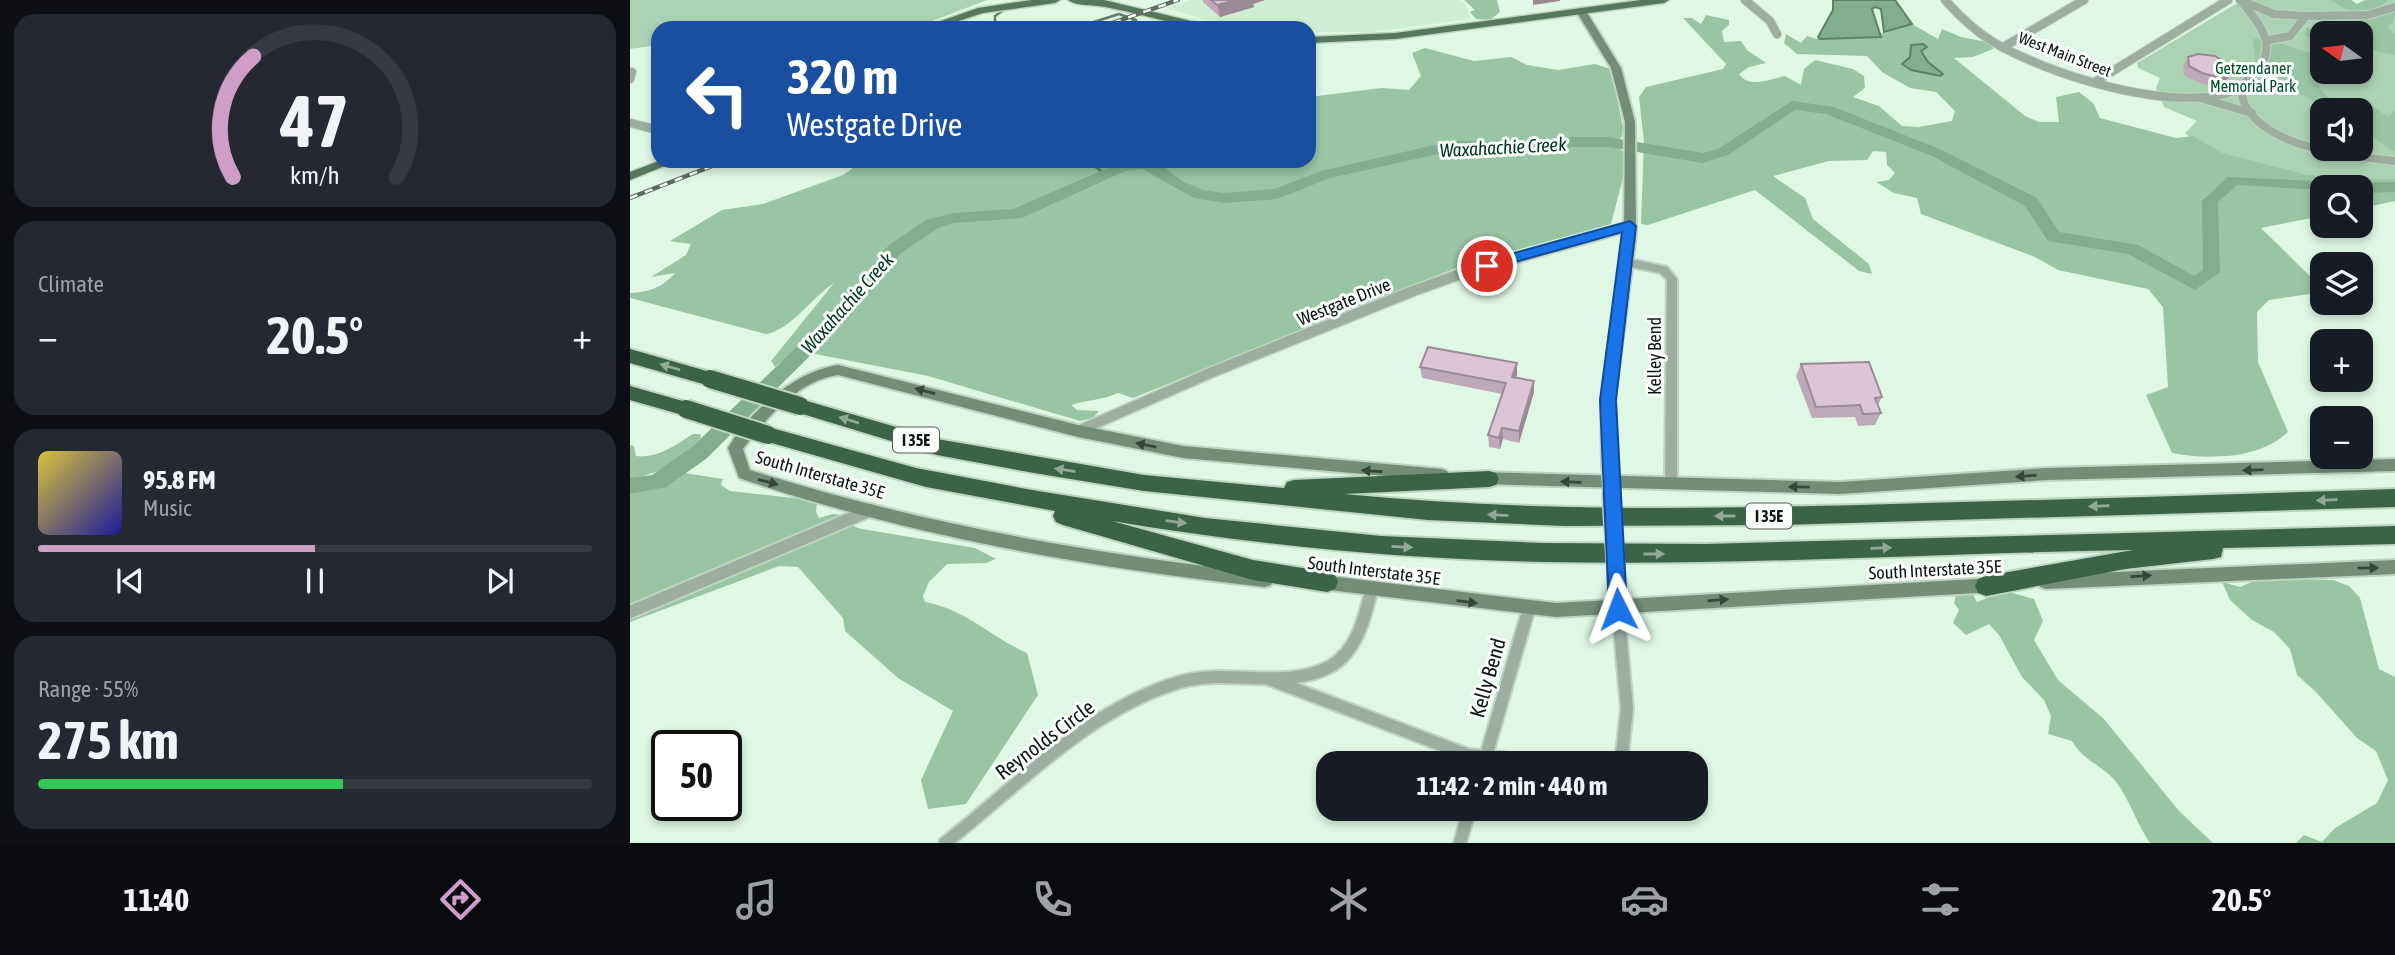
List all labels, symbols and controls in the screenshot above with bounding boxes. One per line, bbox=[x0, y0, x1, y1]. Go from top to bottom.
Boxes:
north arrow bbox=[2310, 21, 2373, 84]
map controls bbox=[2310, 21, 2373, 469]
street label: West Main Street bbox=[2016, 28, 2114, 80]
text: 320 m bbox=[787, 48, 898, 104]
icon: left bbox=[672, 49, 763, 140]
park label: Getzendaner Memorial Park bbox=[2210, 59, 2296, 95]
text: 47 bbox=[280, 79, 349, 162]
button: sound bbox=[2310, 98, 2373, 161]
text: Westgate Drive bbox=[787, 106, 962, 143]
water label: Waxahachie Creek bbox=[1439, 133, 1568, 161]
text: km/h bbox=[290, 160, 340, 188]
button: search bbox=[2310, 175, 2373, 238]
pin bbox=[1457, 236, 1517, 296]
icon: arrive bbox=[1468, 247, 1506, 285]
water label: Waxahachie Creek bbox=[796, 248, 898, 358]
button: layers bbox=[2310, 252, 2373, 315]
text: Climate bbox=[38, 271, 104, 297]
street label: Westgate Drive bbox=[1294, 273, 1393, 330]
text: 20.5° bbox=[267, 305, 363, 365]
text: − bbox=[38, 314, 58, 357]
text: + bbox=[572, 314, 592, 357]
street label: Kelley Bend bbox=[1644, 317, 1665, 395]
button: + bbox=[2310, 329, 2373, 392]
one-way arrow bbox=[659, 362, 680, 372]
one-way arrow bbox=[914, 385, 936, 396]
button: − bbox=[2310, 406, 2373, 469]
one-way arrow bbox=[838, 415, 859, 425]
road number: I 35E bbox=[893, 428, 939, 452]
one-way arrow bbox=[1135, 439, 1157, 450]
street label: South Interstate 35E bbox=[753, 446, 887, 503]
one-way arrow bbox=[1054, 464, 1076, 475]
text: 95.8 FM bbox=[143, 465, 216, 495]
one-way arrow bbox=[1361, 465, 1383, 476]
one-way arrow bbox=[2242, 465, 2264, 476]
one-way arrow bbox=[2015, 471, 2037, 482]
one-way arrow bbox=[1560, 476, 1582, 487]
one-way arrow bbox=[758, 477, 780, 488]
one-way arrow bbox=[1788, 481, 1810, 492]
one-way arrow bbox=[2316, 494, 2338, 505]
text: Music bbox=[143, 495, 191, 521]
one-way arrow bbox=[2088, 501, 2110, 512]
road number: I 35E bbox=[1746, 503, 1792, 528]
one-way arrow bbox=[1486, 509, 1508, 520]
one-way arrow bbox=[1714, 510, 1736, 522]
one-way arrow bbox=[1165, 517, 1187, 528]
one-way arrow bbox=[1391, 541, 1413, 552]
one-way arrow bbox=[1871, 543, 1893, 554]
one-way arrow bbox=[1643, 548, 1665, 560]
street label: South Interstate 35E bbox=[1307, 552, 1442, 589]
street label: South Interstate 35E bbox=[1868, 556, 2002, 583]
icon: previous bbox=[111, 562, 149, 600]
icon: pause bbox=[296, 562, 334, 600]
icon: next bbox=[481, 562, 519, 600]
one-way arrow bbox=[2357, 562, 2379, 573]
one-way arrow bbox=[2130, 570, 2152, 581]
position arrow bbox=[1581, 572, 1655, 646]
one-way arrow bbox=[1707, 595, 1729, 606]
one-way arrow bbox=[1456, 596, 1478, 607]
street label: Kelly Bend bbox=[1464, 635, 1510, 720]
text: Range · 55% bbox=[38, 676, 138, 702]
street label: Reynolds Circle bbox=[990, 694, 1098, 784]
text: 275 km bbox=[38, 710, 179, 770]
speed limit sign: 50 bbox=[651, 730, 742, 821]
text: 11:42 · 2 min · 440 m bbox=[1417, 771, 1607, 801]
icon: directions bbox=[436, 875, 485, 924]
icon: music bbox=[732, 875, 781, 924]
icon: phone bbox=[1028, 875, 1077, 924]
icon: climate bbox=[1324, 875, 1373, 924]
icon: car bbox=[1620, 875, 1669, 924]
icon: filters bbox=[1916, 875, 1965, 924]
text: 11:40 bbox=[123, 881, 189, 918]
text: 20.5° bbox=[2212, 881, 2271, 918]

